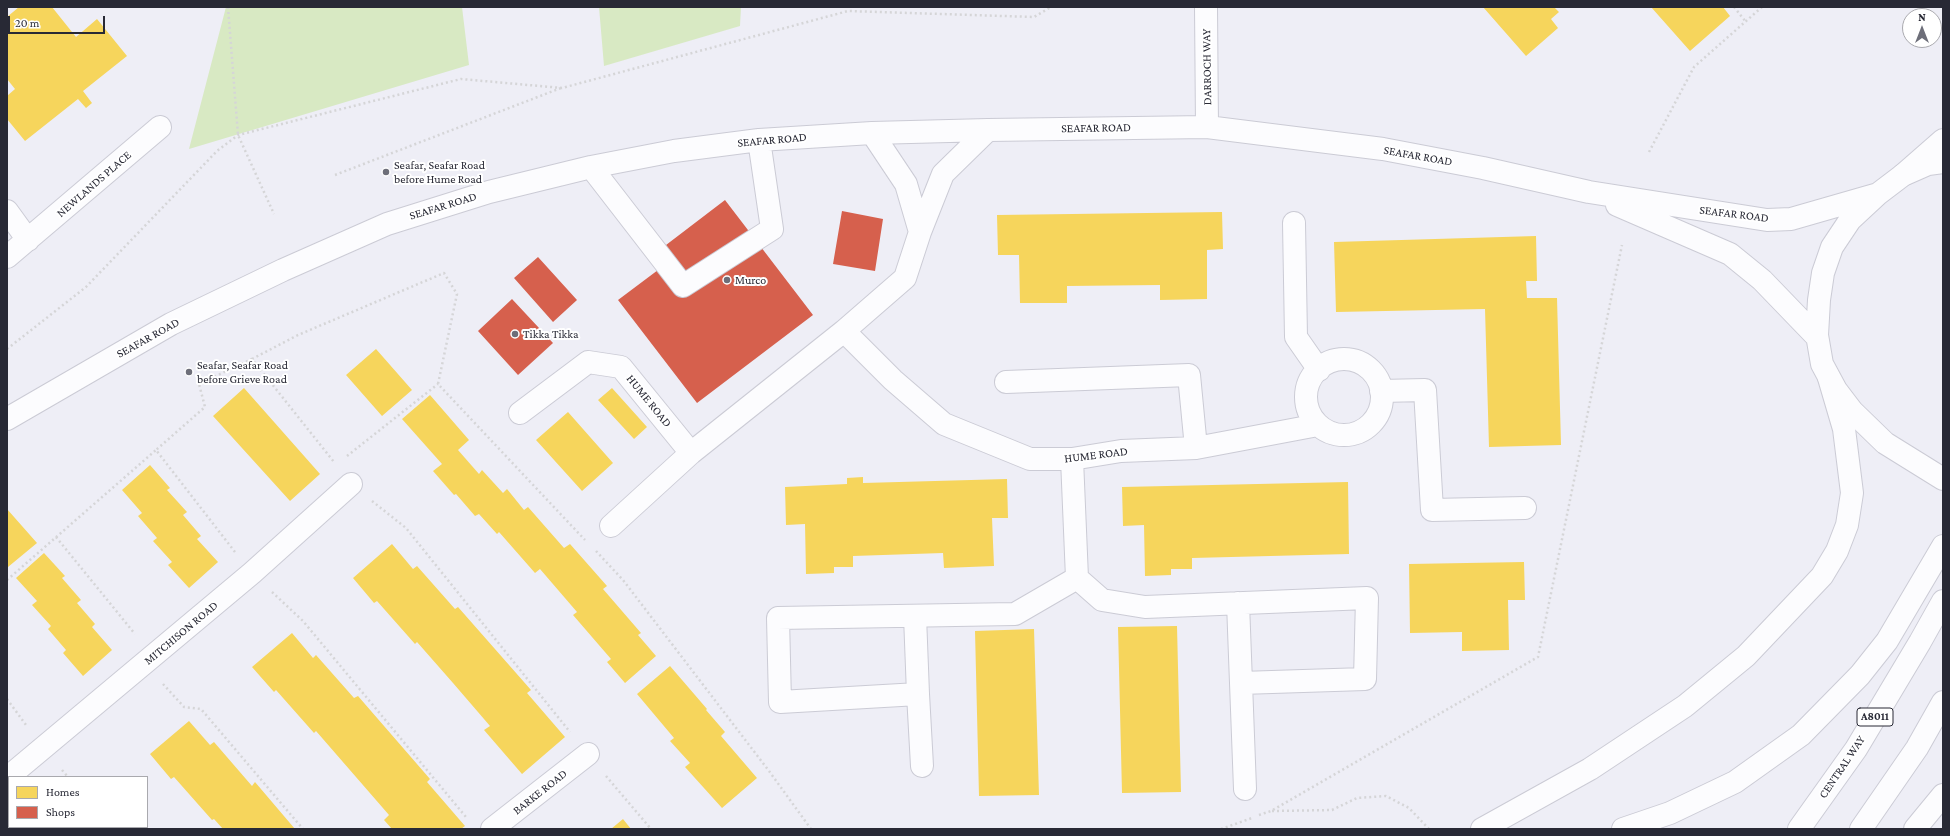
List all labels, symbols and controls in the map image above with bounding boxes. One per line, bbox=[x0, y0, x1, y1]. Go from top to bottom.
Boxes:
scale bar bbox=[10, 8, 107, 34]
north arrow bbox=[1902, 8, 1942, 48]
text: N bbox=[1918, 11, 1926, 23]
text: 20 m bbox=[15, 16, 39, 30]
street label: DARROCH WAY bbox=[1199, 29, 1215, 105]
street label: SEAFAR ROAD bbox=[1061, 120, 1131, 136]
street label: SEAFAR ROAD bbox=[737, 130, 807, 150]
street label: SEAFAR ROAD bbox=[1382, 143, 1454, 169]
street label: NEWLANDS PLACE bbox=[54, 148, 134, 220]
place label: Seafar, Seafar Road before Hume Road bbox=[394, 158, 485, 186]
marker: Seafar, Seafar Road before Hume Road bbox=[381, 167, 391, 177]
street label: SEAFAR ROAD bbox=[408, 189, 478, 223]
street label: SEAFAR ROAD bbox=[1699, 203, 1769, 225]
place label: Murco bbox=[735, 273, 766, 287]
marker: Murco bbox=[722, 275, 732, 285]
street label: SEAFAR ROAD bbox=[114, 315, 182, 361]
place label: Tikka Tikka bbox=[523, 327, 578, 341]
marker: Tikka Tikka bbox=[510, 329, 520, 339]
place label: Seafar, Seafar Road before Grieve Road bbox=[197, 358, 288, 386]
marker: Seafar, Seafar Road before Grieve Road bbox=[184, 367, 194, 377]
street label: HUME ROAD bbox=[623, 372, 675, 430]
street label: HUME ROAD bbox=[1064, 444, 1128, 466]
street label: MITCHISON ROAD bbox=[141, 598, 221, 668]
road number: A8011 bbox=[1857, 708, 1893, 726]
street label: CENTRAL WAY bbox=[1816, 733, 1868, 801]
street label: BARKE ROAD bbox=[510, 766, 570, 818]
legend bbox=[8, 776, 148, 828]
text: Homes bbox=[46, 785, 79, 799]
text: Shops bbox=[46, 805, 75, 819]

